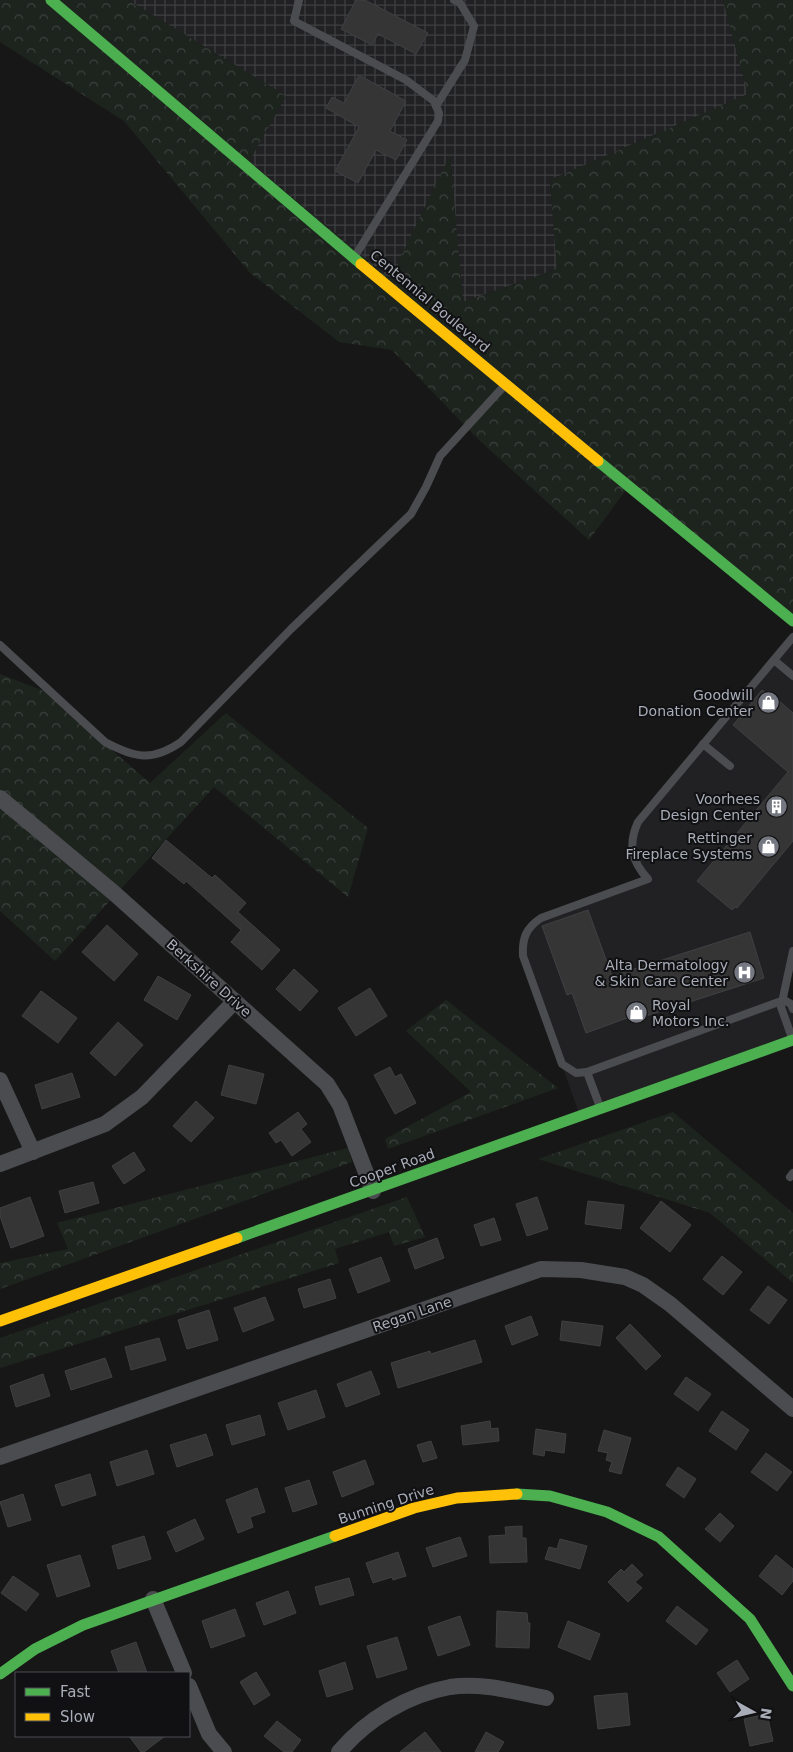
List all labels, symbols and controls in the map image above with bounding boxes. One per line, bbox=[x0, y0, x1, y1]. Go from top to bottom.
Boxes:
street label: Centennial Boulevard bbox=[367, 246, 493, 356]
place label: Goodwill Donation Center bbox=[638, 687, 753, 719]
shop icon: Goodwill Donation Center bbox=[757, 691, 781, 715]
place label: Voorhees Design Center bbox=[660, 791, 760, 823]
building icon: Voorhees Design Center bbox=[764, 795, 788, 819]
place label: Rettinger Fireplace Systems bbox=[625, 830, 752, 862]
shop icon: Rettinger Fireplace Systems bbox=[756, 834, 780, 858]
street label: Berkshire Drive bbox=[164, 936, 254, 1020]
place label: Alta Dermatology & Skin Care Center bbox=[594, 957, 728, 989]
hospital icon: Alta Dermatology & Skin Care Center bbox=[732, 961, 756, 985]
place label: Royal Motors Inc. bbox=[652, 997, 729, 1029]
shop icon: Royal Motors Inc. bbox=[624, 1001, 648, 1025]
street label: Cooper Road bbox=[347, 1145, 437, 1191]
street label: Regan Lane bbox=[370, 1293, 454, 1335]
street label: Bunning Drive bbox=[336, 1481, 436, 1527]
legend bbox=[15, 1672, 190, 1737]
text: Fast bbox=[60, 1683, 90, 1701]
north arrow bbox=[728, 1687, 778, 1737]
text: N bbox=[757, 1707, 775, 1721]
text: Slow bbox=[60, 1708, 95, 1726]

